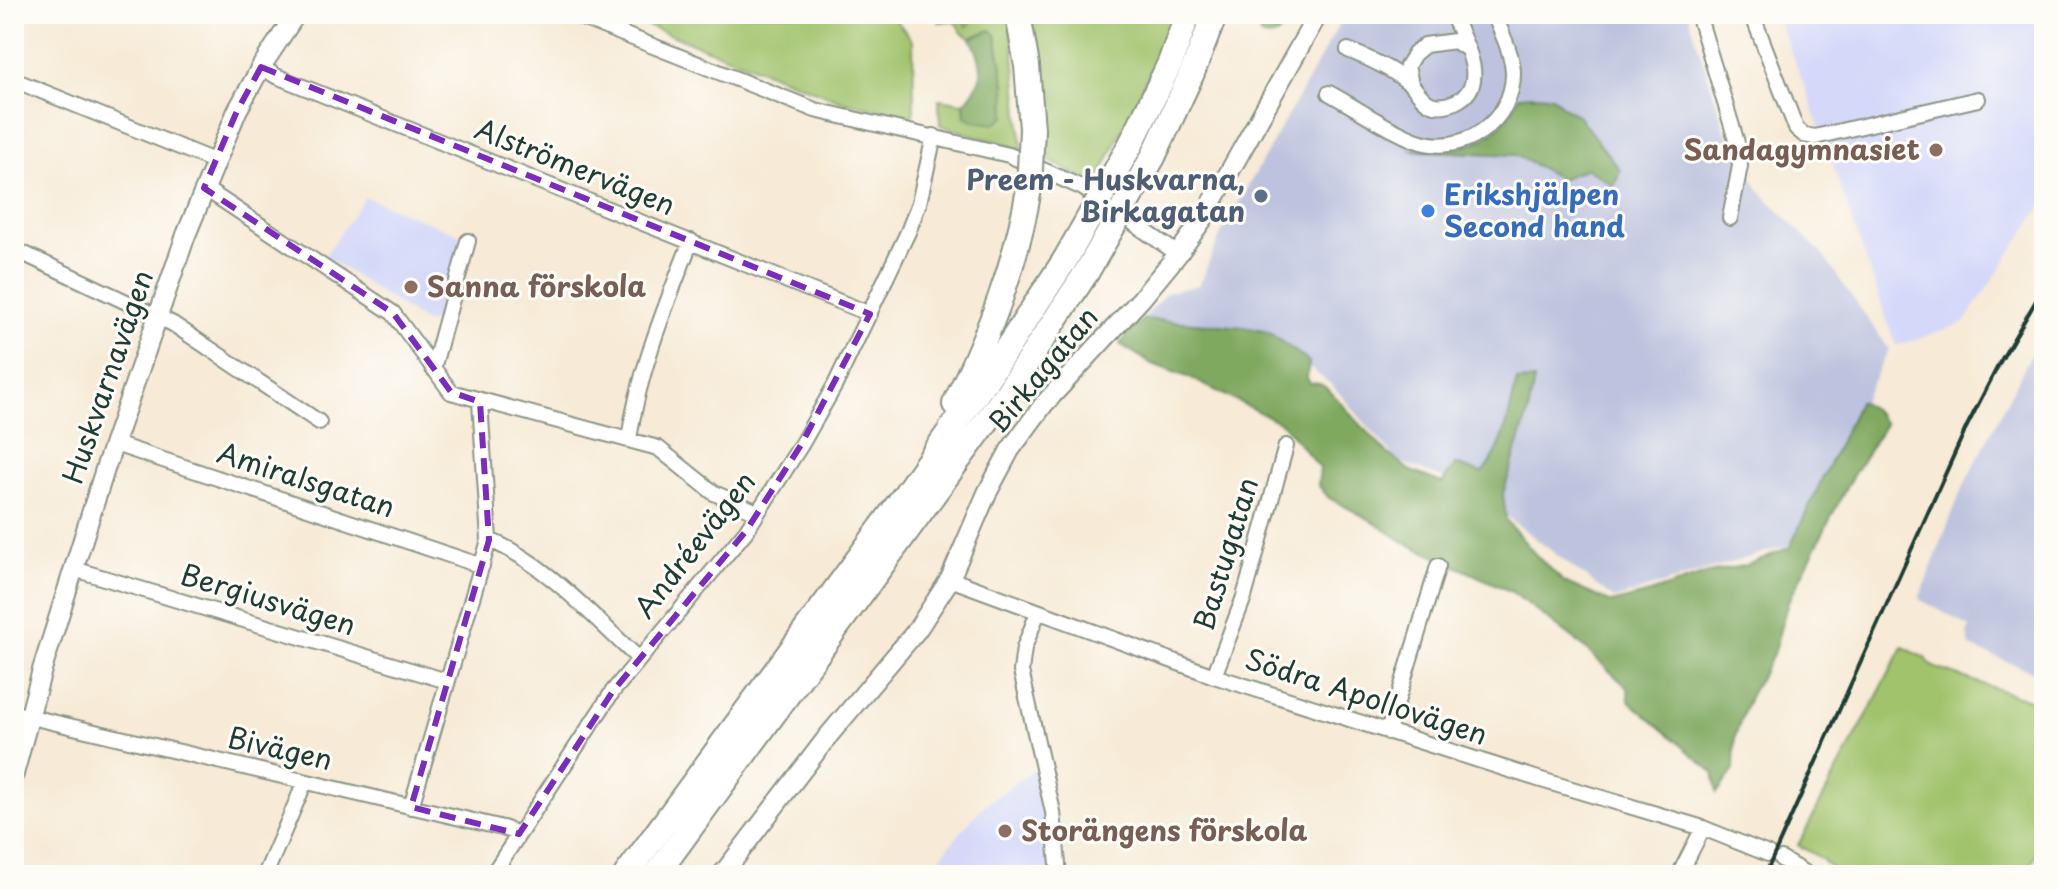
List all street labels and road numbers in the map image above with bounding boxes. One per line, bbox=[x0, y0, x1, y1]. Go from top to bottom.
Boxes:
street label: Alströmervägen bbox=[469, 106, 682, 225]
street label: Huskvarnavägen bbox=[50, 264, 163, 489]
street label: Birkagatan bbox=[976, 296, 1108, 442]
street label: Amiralsgatan bbox=[212, 430, 401, 528]
street label: Andréevägen bbox=[623, 461, 765, 627]
street label: Bastugatan bbox=[1181, 472, 1268, 635]
street label: Bergiusvägen bbox=[176, 552, 361, 646]
street label: Södra Apollovägen bbox=[1240, 636, 1493, 755]
street label: Bivägen bbox=[224, 715, 337, 780]

